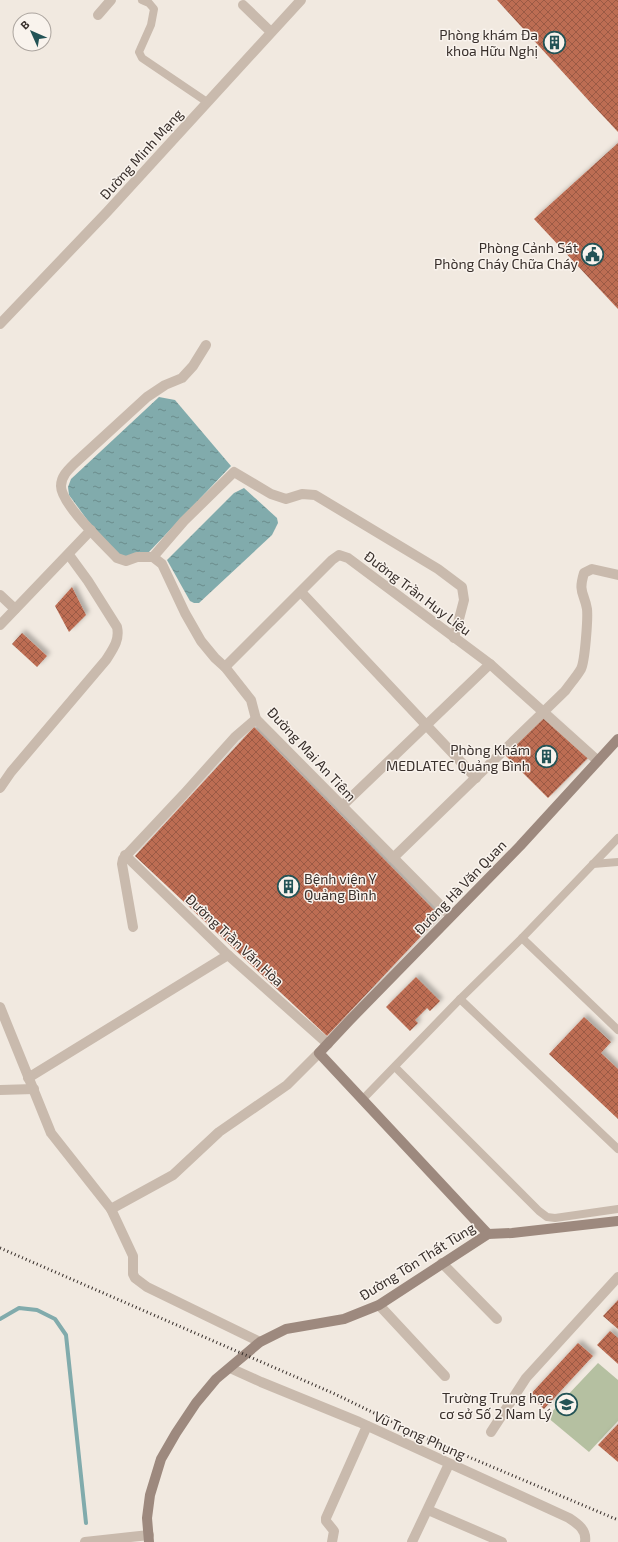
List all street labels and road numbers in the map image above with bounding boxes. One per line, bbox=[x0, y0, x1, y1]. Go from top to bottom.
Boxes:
street label: Đường Minh Mạng bbox=[96, 105, 186, 203]
street label: Đường Trần Huy Liệu bbox=[361, 547, 475, 639]
street label: Đường Mai An Tiêm bbox=[264, 704, 360, 804]
street label: Đường Hà Văn Quan bbox=[410, 836, 510, 938]
street label: Đường Trần Văn Hòa bbox=[183, 890, 287, 990]
street label: Đường Tôn Thất Tùng bbox=[356, 1218, 478, 1303]
street label: Vũ Trọng Phụng bbox=[372, 1407, 469, 1463]

